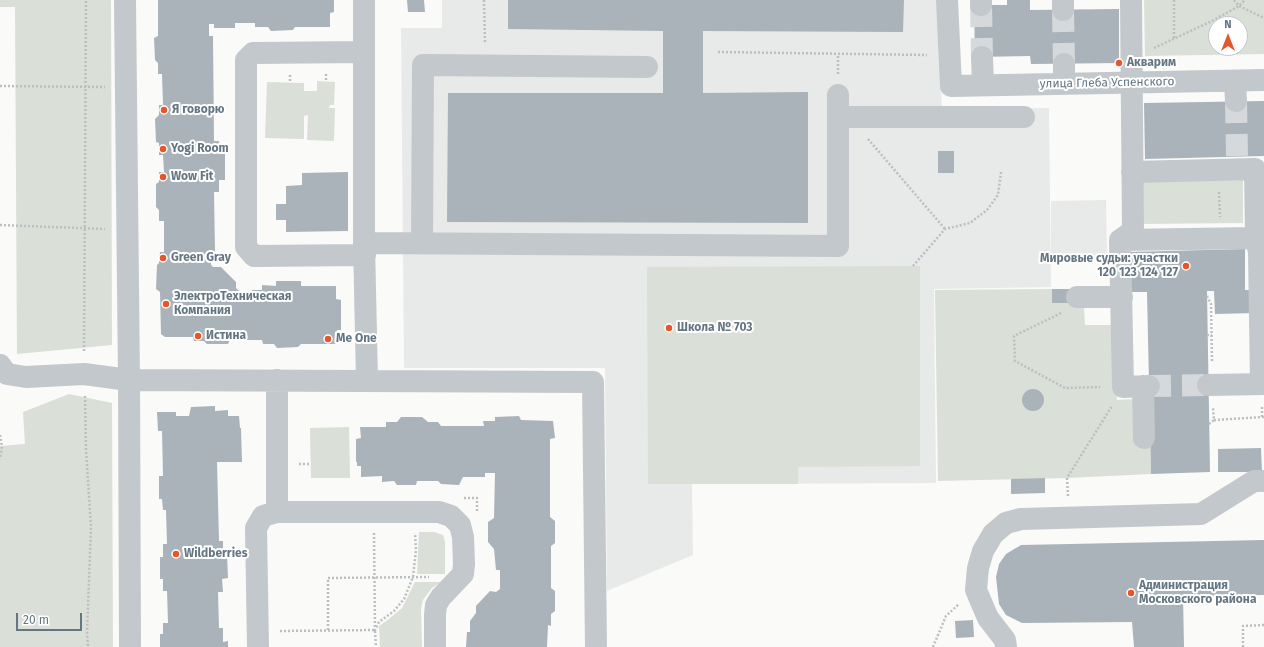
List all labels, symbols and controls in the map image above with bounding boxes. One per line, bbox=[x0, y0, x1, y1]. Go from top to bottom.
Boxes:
north arrow bbox=[1208, 16, 1248, 56]
text: N bbox=[1224, 18, 1232, 31]
place label: Акварим bbox=[1127, 56, 1176, 70]
marker: Акварим bbox=[1114, 58, 1124, 68]
street label: улица Глеба Успенского bbox=[1040, 75, 1174, 91]
place label: Я говорю bbox=[172, 103, 224, 117]
marker: Я говорю bbox=[159, 105, 169, 115]
place label: Yogi Room bbox=[171, 142, 229, 156]
marker: Yogi Room bbox=[158, 144, 168, 154]
place label: Wow Fit bbox=[171, 170, 213, 184]
marker: Wow Fit bbox=[158, 172, 168, 182]
place label: Green Gray bbox=[171, 251, 231, 265]
place label: Мировые судьи: участки 120 123 124 127 bbox=[1040, 252, 1178, 280]
marker: Green Gray bbox=[158, 253, 168, 263]
marker: Мировые судьи: участки 120 123 124 127 bbox=[1181, 261, 1191, 271]
place label: ЭлектроТехническая Компания bbox=[174, 290, 291, 318]
marker: ЭлектроТехническая Компания bbox=[161, 299, 171, 309]
place label: Школа № 703 bbox=[677, 321, 753, 335]
marker: Школа № 703 bbox=[664, 323, 674, 333]
place label: Истина bbox=[206, 329, 246, 343]
marker: Истина bbox=[193, 331, 203, 341]
place label: Me One bbox=[336, 332, 377, 346]
marker: Me One bbox=[323, 334, 333, 344]
place label: Wildberries bbox=[184, 547, 247, 561]
marker: Wildberries bbox=[171, 549, 181, 559]
place label: Администрация Московского района bbox=[1139, 579, 1256, 607]
marker: Администрация Московского района bbox=[1126, 588, 1136, 598]
scale bar bbox=[18, 605, 84, 631]
text: 20 m bbox=[23, 613, 49, 627]

